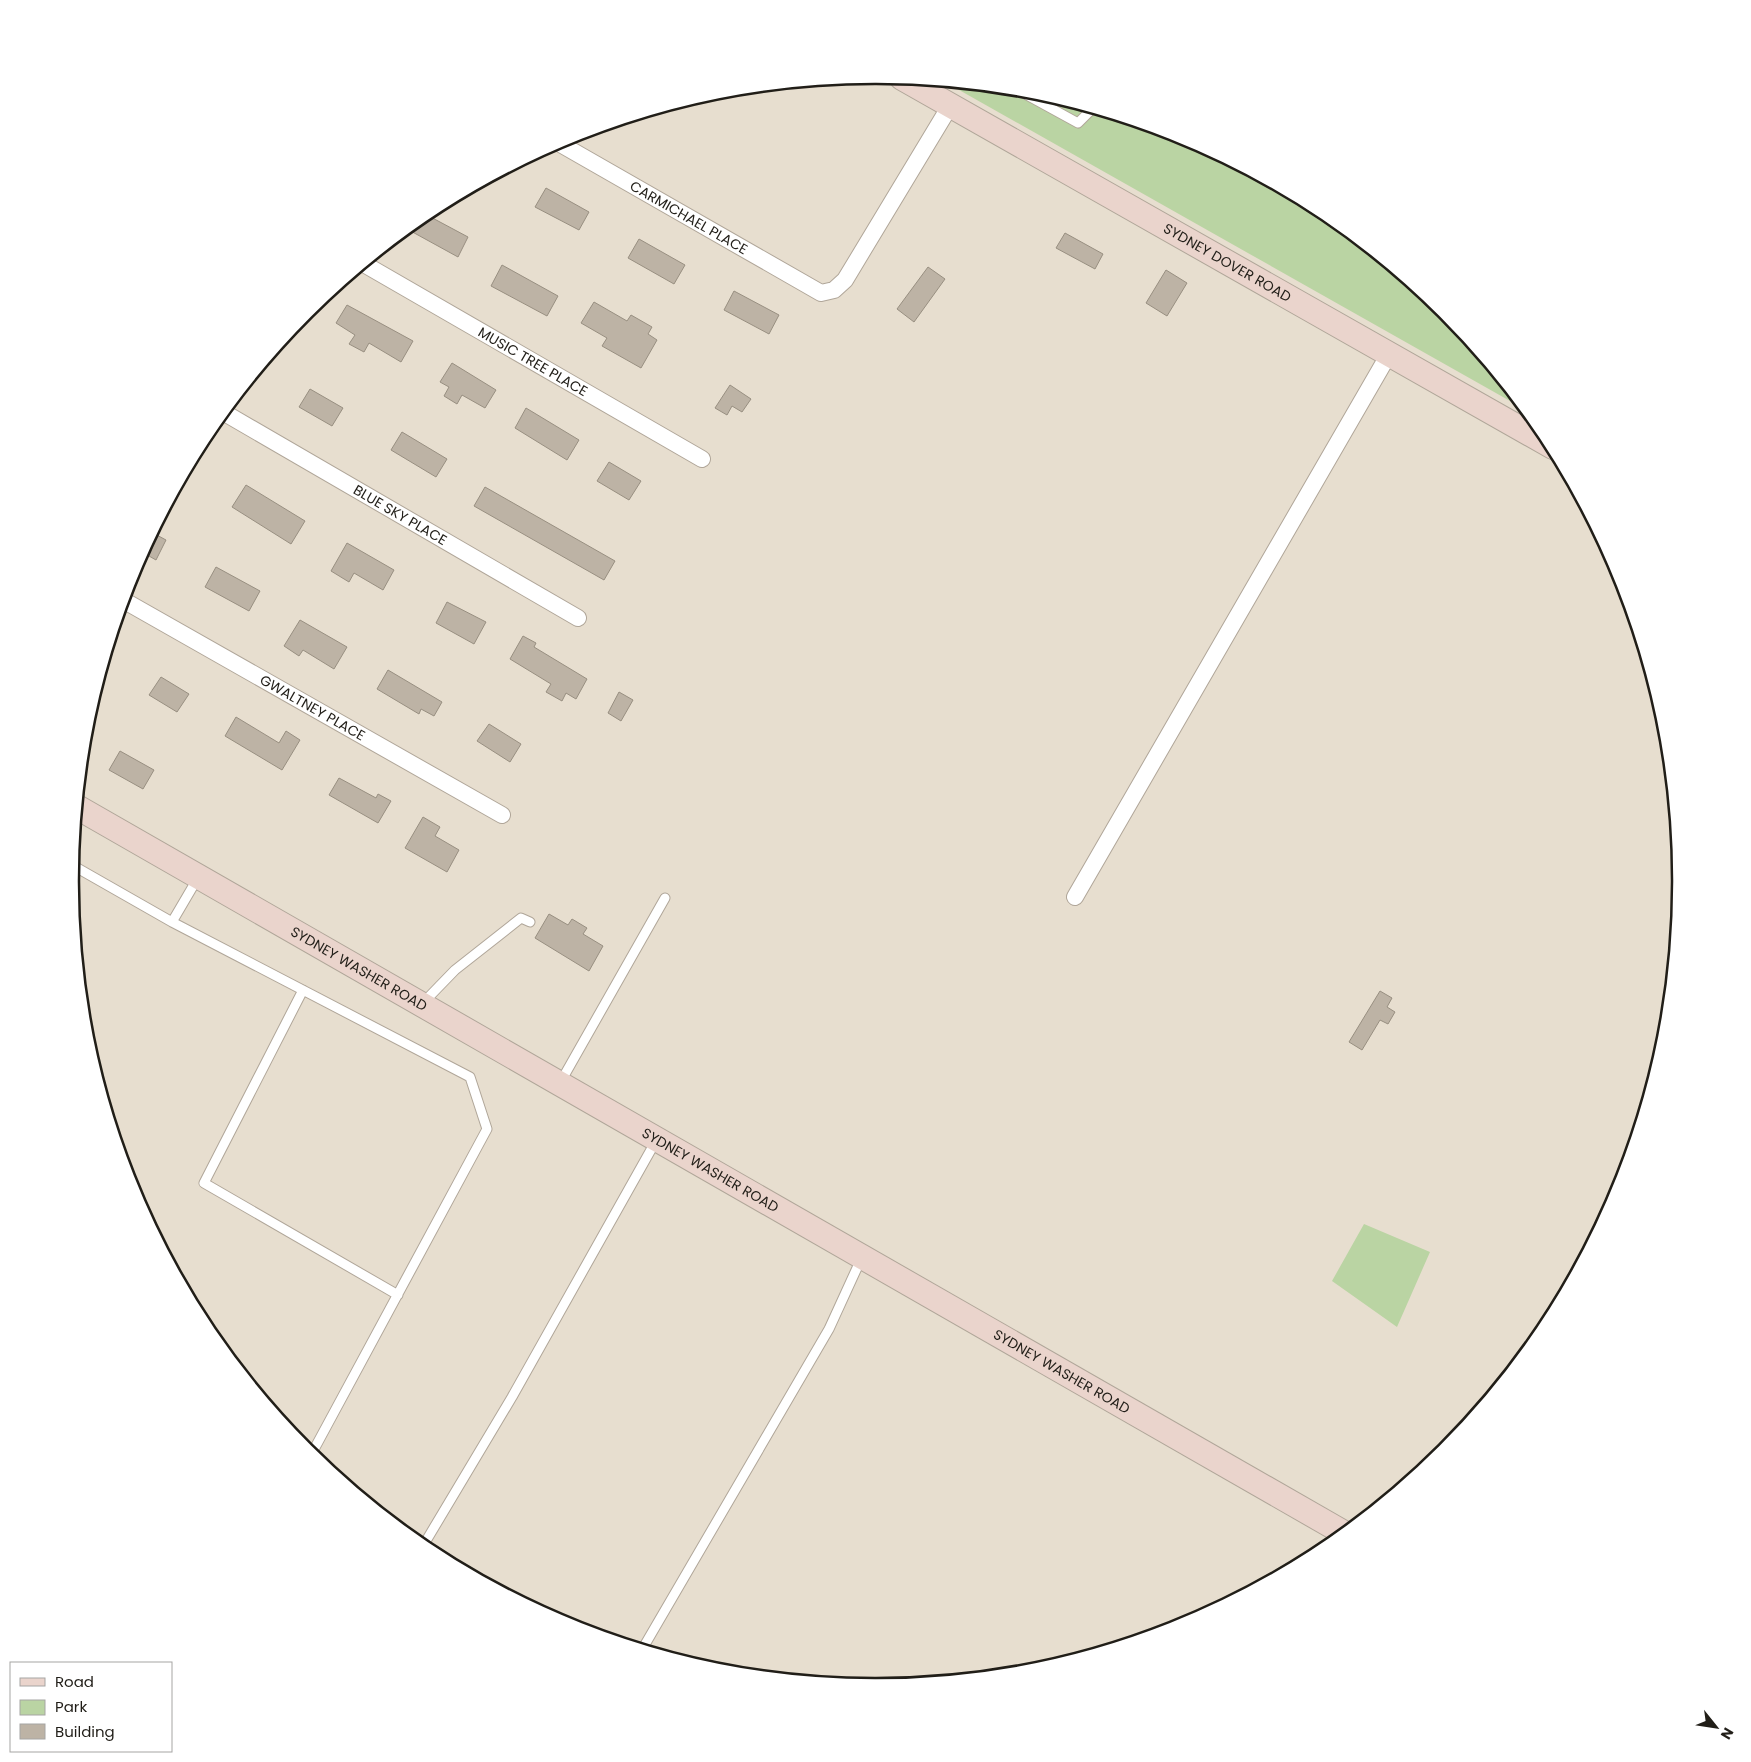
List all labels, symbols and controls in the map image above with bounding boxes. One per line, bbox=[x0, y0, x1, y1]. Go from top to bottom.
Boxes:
street label: CARMICHAEL PLACE bbox=[626, 176, 752, 259]
street label: SYDNEY DOVER ROAD bbox=[1160, 218, 1295, 307]
street label: MUSIC TREE PLACE bbox=[474, 322, 591, 401]
street label: BLUE SKY PLACE bbox=[350, 480, 451, 550]
street label: GWALTNEY PLACE bbox=[256, 670, 369, 745]
street label: SYDNEY WASHER ROAD bbox=[287, 921, 431, 1016]
street label: SYDNEY WASHER ROAD bbox=[638, 1123, 783, 1217]
street label: SYDNEY WASHER ROAD bbox=[990, 1324, 1134, 1418]
legend bbox=[10, 1662, 172, 1752]
text: Road bbox=[55, 1671, 94, 1692]
text: Park bbox=[55, 1696, 87, 1717]
north arrow bbox=[1691, 1702, 1741, 1752]
text: Building bbox=[55, 1721, 115, 1742]
text: N bbox=[1716, 1724, 1739, 1743]

